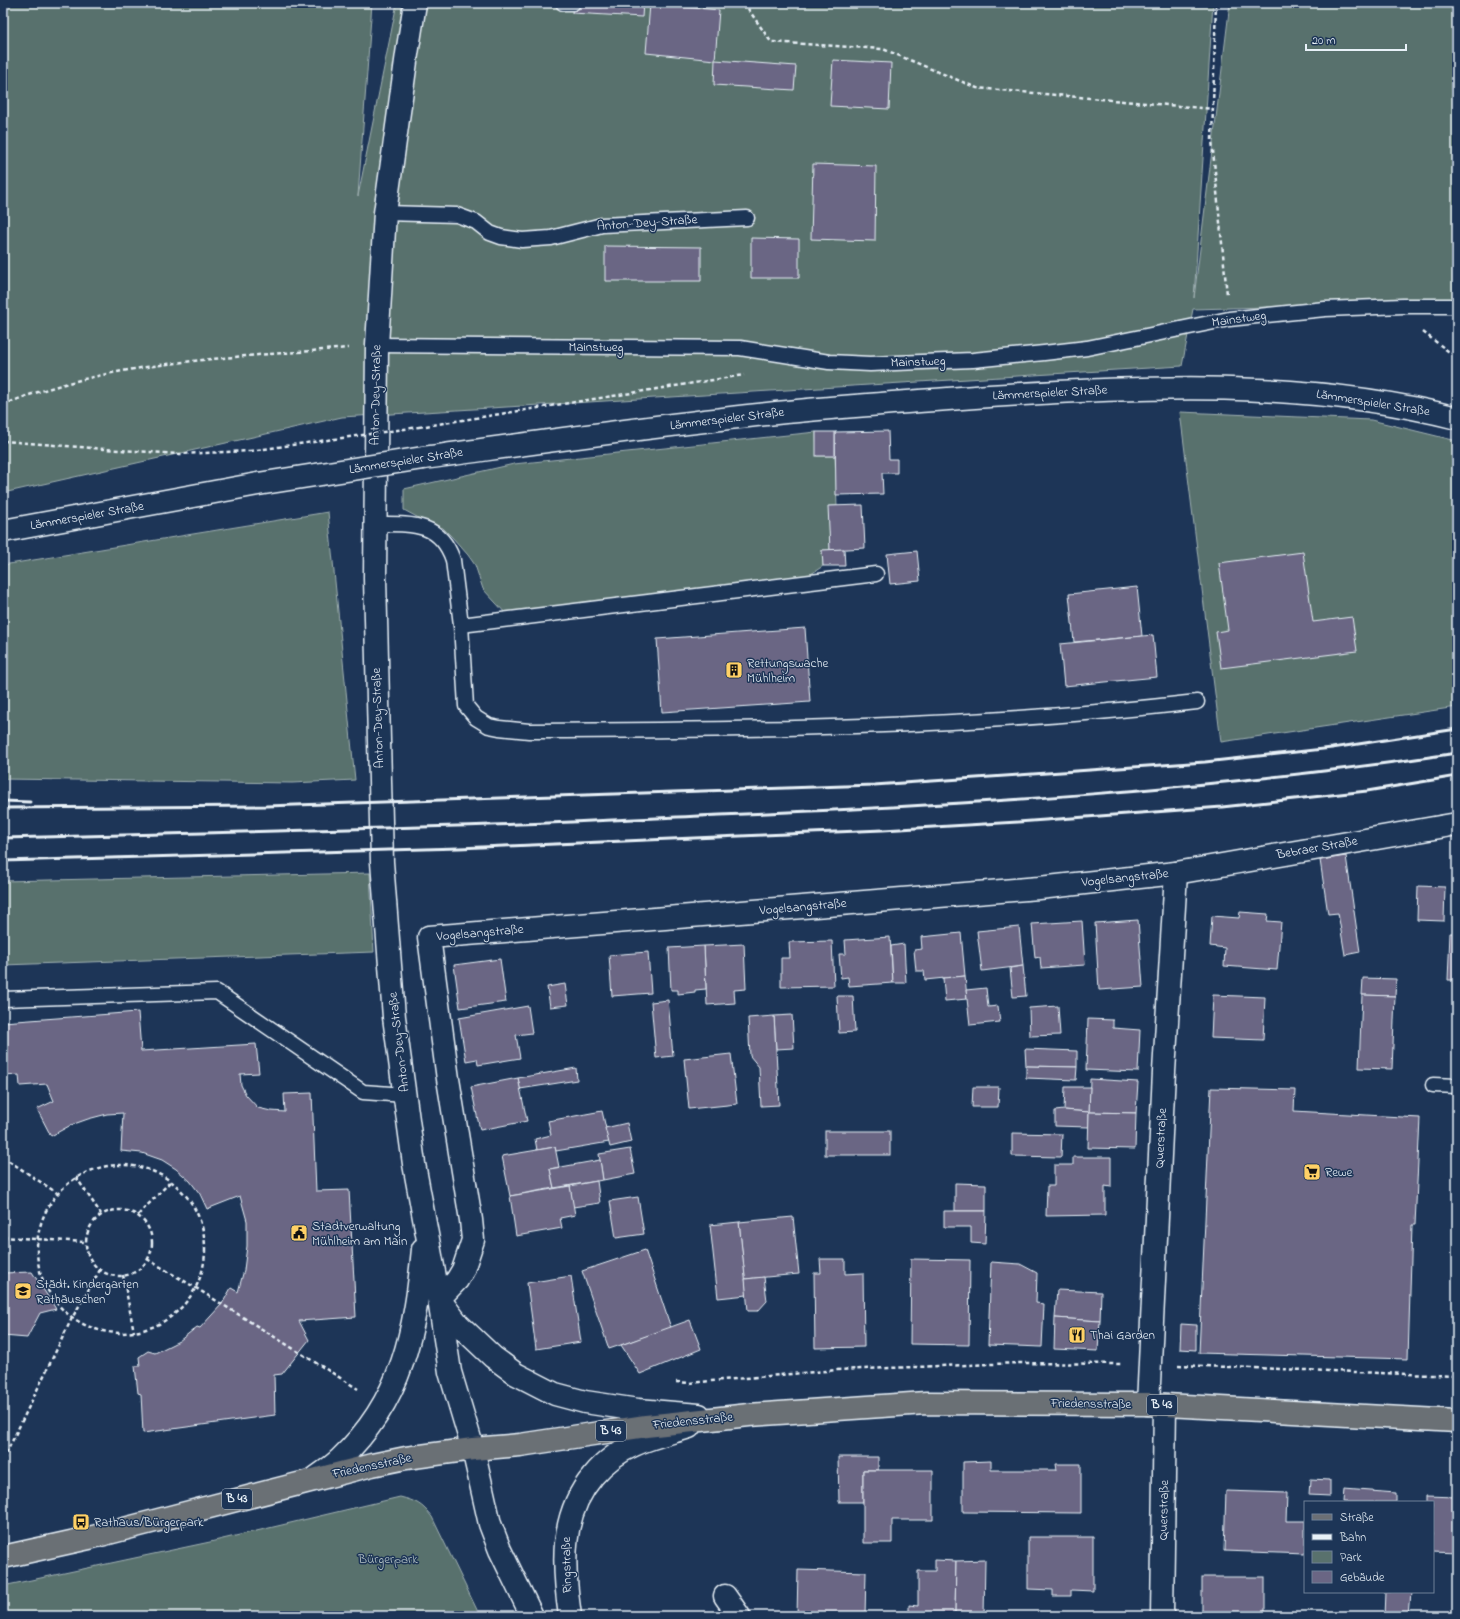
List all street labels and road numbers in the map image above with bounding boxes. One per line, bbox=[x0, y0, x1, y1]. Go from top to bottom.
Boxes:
street label: Anton-Dey-Straße bbox=[596, 210, 698, 237]
street label: Mainstweg bbox=[1211, 306, 1268, 333]
street label: Mainstweg bbox=[569, 338, 624, 358]
street label: Anton-Dey-Straße bbox=[366, 344, 387, 446]
street label: Mainstweg bbox=[890, 352, 946, 373]
street label: Lämmerspieler Straße bbox=[992, 380, 1108, 405]
street label: Lämmerspieler Straße bbox=[1315, 385, 1431, 421]
street label: Lämmerspieler Straße bbox=[669, 403, 785, 435]
street label: Lämmerspieler Straße bbox=[348, 443, 464, 479]
street label: Lämmerspieler Straße bbox=[29, 497, 145, 535]
street label: Anton-Dey-Straße bbox=[367, 667, 390, 769]
street label: Bebraer Straße bbox=[1274, 831, 1359, 865]
street label: Vogelsangstraße bbox=[1080, 864, 1170, 893]
street label: Vogelsangstraße bbox=[758, 894, 848, 921]
street label: Vogelsangstraße bbox=[435, 920, 525, 947]
street label: Anton-Dey-Straße bbox=[383, 991, 416, 1093]
street label: Querstraße bbox=[1150, 1107, 1172, 1169]
street label: Friedensstraße bbox=[1050, 1394, 1132, 1414]
road number: B 43 bbox=[1147, 1395, 1177, 1415]
street label: Friedensstraße bbox=[651, 1407, 734, 1435]
road number: B 43 bbox=[596, 1421, 626, 1441]
street label: Friedensstraße bbox=[330, 1448, 413, 1484]
street label: Querstraße bbox=[1154, 1480, 1174, 1540]
road number: B 43 bbox=[222, 1489, 252, 1509]
street label: Ringstraße bbox=[557, 1536, 578, 1593]

